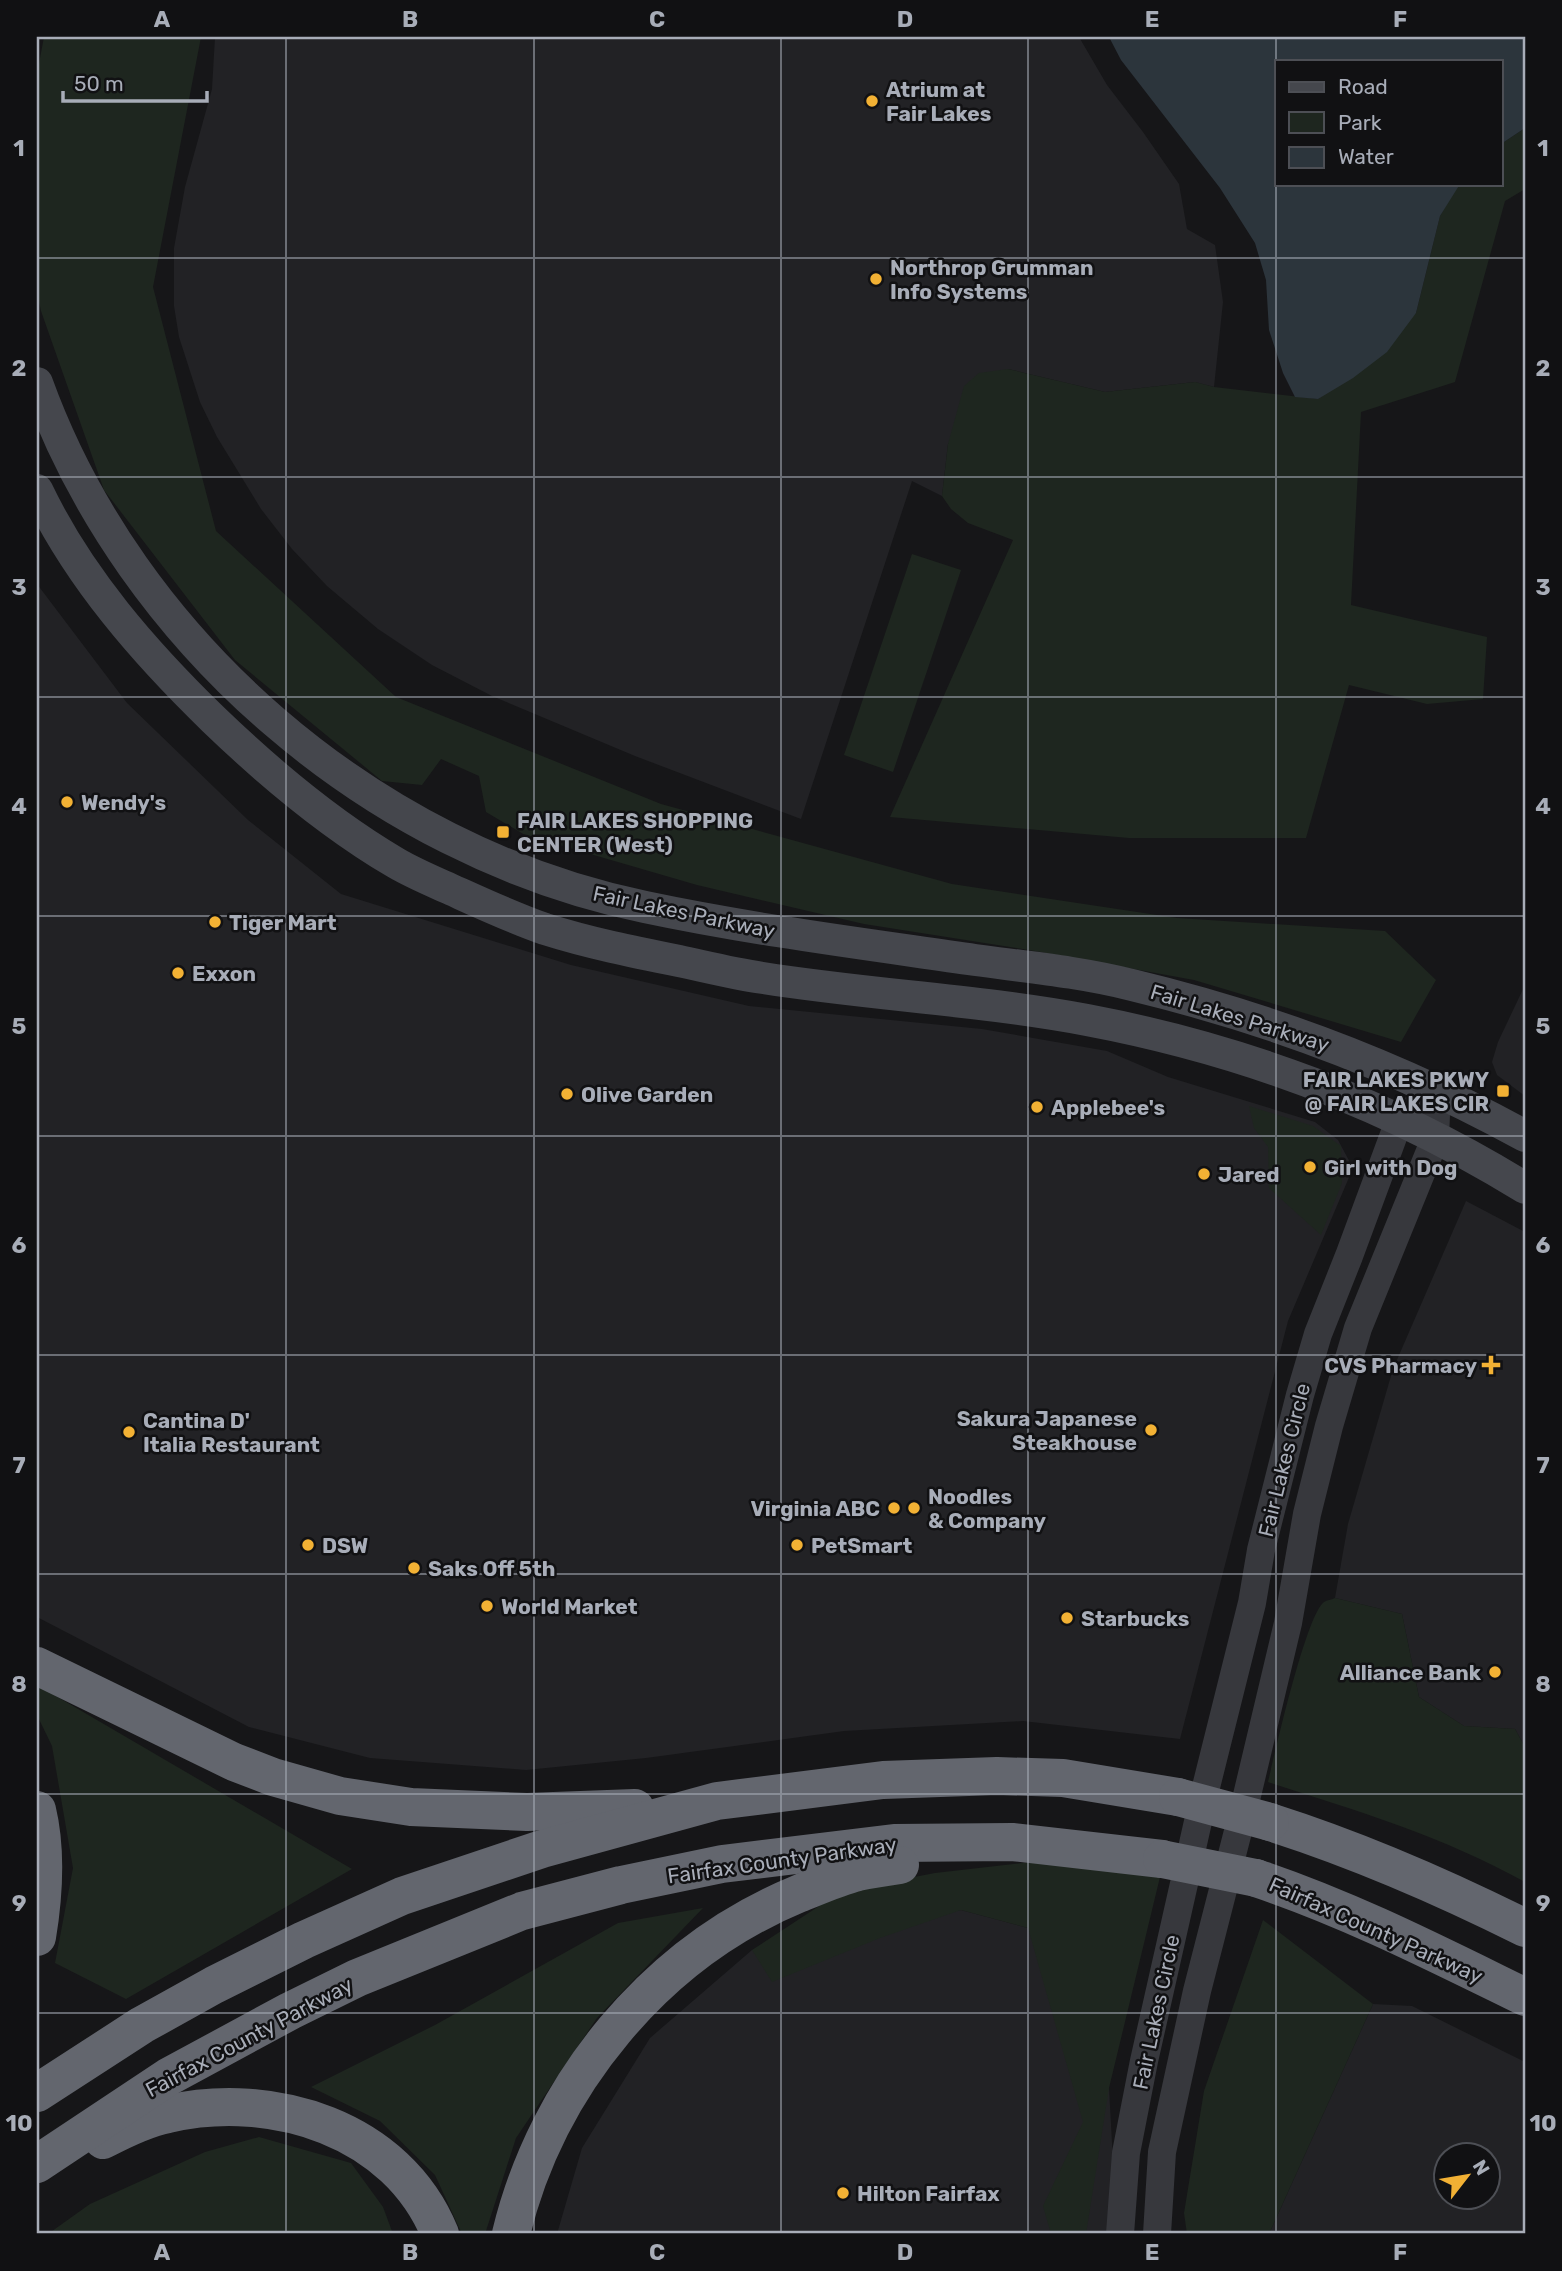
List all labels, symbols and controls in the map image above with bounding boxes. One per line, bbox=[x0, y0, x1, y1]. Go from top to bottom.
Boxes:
text: A bbox=[154, 5, 171, 33]
text: B bbox=[402, 5, 418, 33]
text: C bbox=[649, 5, 665, 33]
text: D bbox=[897, 5, 913, 33]
text: E bbox=[1145, 5, 1159, 33]
text: F bbox=[1393, 5, 1407, 33]
scale bar bbox=[63, 60, 206, 104]
legend bbox=[1275, 60, 1502, 186]
text: 50 m bbox=[74, 71, 124, 96]
text: Road bbox=[1338, 74, 1388, 99]
place label: Atrium at Fair Lakes bbox=[886, 77, 991, 126]
marker: Atrium at Fair Lakes bbox=[864, 93, 880, 109]
text: Park bbox=[1338, 110, 1382, 135]
text: 1 bbox=[13, 134, 25, 162]
text: 1 bbox=[1537, 134, 1549, 162]
text: Water bbox=[1338, 144, 1394, 169]
place label: Northrop Grumman Info Systems bbox=[890, 255, 1093, 304]
marker: Northrop Grumman Info Systems bbox=[868, 271, 884, 287]
text: 2 bbox=[12, 354, 26, 382]
text: 2 bbox=[1536, 354, 1550, 382]
text: 3 bbox=[11, 573, 27, 601]
text: 3 bbox=[1535, 573, 1551, 601]
place label: Wendy's bbox=[81, 790, 166, 815]
text: 4 bbox=[11, 792, 27, 820]
text: 4 bbox=[1535, 792, 1551, 820]
marker: Wendy's bbox=[59, 794, 75, 810]
place label: FAIR LAKES SHOPPING CENTER (West) bbox=[517, 808, 753, 857]
marker: FAIR LAKES SHOPPING CENTER (West) bbox=[495, 824, 511, 840]
street label: Fair Lakes Parkway bbox=[591, 880, 778, 944]
place label: Tiger Mart bbox=[229, 910, 337, 935]
marker: Tiger Mart bbox=[207, 914, 223, 930]
place label: Exxon bbox=[192, 961, 256, 986]
marker: Exxon bbox=[170, 965, 186, 981]
street label: Fair Lakes Parkway bbox=[1148, 979, 1333, 1057]
text: 5 bbox=[12, 1012, 27, 1040]
text: 5 bbox=[1536, 1012, 1551, 1040]
place label: FAIR LAKES PKWY @ FAIR LAKES CIR bbox=[1303, 1067, 1489, 1116]
place label: Olive Garden bbox=[581, 1082, 713, 1107]
marker: FAIR LAKES PKWY @ FAIR LAKES CIR bbox=[1495, 1083, 1511, 1099]
marker: Olive Garden bbox=[559, 1086, 575, 1102]
place label: Applebee's bbox=[1051, 1095, 1165, 1120]
marker: Applebee's bbox=[1029, 1099, 1045, 1115]
place label: Girl with Dog bbox=[1324, 1155, 1457, 1180]
marker: Girl with Dog bbox=[1302, 1159, 1318, 1175]
place label: Jared bbox=[1218, 1162, 1280, 1187]
marker: Jared bbox=[1196, 1166, 1212, 1182]
text: 6 bbox=[12, 1231, 27, 1259]
text: 6 bbox=[1536, 1231, 1551, 1259]
place label: CVS Pharmacy bbox=[1324, 1353, 1477, 1378]
marker: CVS Pharmacy bbox=[1483, 1357, 1499, 1373]
street label: Fair Lakes Circle bbox=[1253, 1380, 1315, 1540]
place label: Sakura Japanese Steakhouse bbox=[957, 1406, 1137, 1455]
place label: Cantina D' Italia Restaurant bbox=[143, 1408, 320, 1457]
marker: Sakura Japanese Steakhouse bbox=[1143, 1422, 1159, 1438]
marker: Cantina D' Italia Restaurant bbox=[121, 1424, 137, 1440]
text: 7 bbox=[12, 1451, 26, 1479]
text: 7 bbox=[1536, 1451, 1550, 1479]
place label: Noodles & Company bbox=[928, 1484, 1047, 1533]
place label: Virginia ABC bbox=[751, 1496, 880, 1521]
marker: Virginia ABC bbox=[886, 1500, 902, 1516]
marker: Noodles & Company bbox=[906, 1500, 922, 1516]
place label: DSW bbox=[322, 1533, 368, 1558]
place label: PetSmart bbox=[811, 1533, 912, 1558]
marker: DSW bbox=[300, 1537, 316, 1553]
marker: PetSmart bbox=[789, 1537, 805, 1553]
place label: Saks Off 5th bbox=[428, 1556, 555, 1581]
marker: Saks Off 5th bbox=[406, 1560, 422, 1576]
place label: World Market bbox=[501, 1594, 638, 1619]
marker: World Market bbox=[479, 1598, 495, 1614]
place label: Starbucks bbox=[1081, 1606, 1189, 1631]
marker: Starbucks bbox=[1059, 1610, 1075, 1626]
place label: Alliance Bank bbox=[1340, 1660, 1482, 1685]
marker: Alliance Bank bbox=[1487, 1664, 1503, 1680]
text: 8 bbox=[11, 1670, 27, 1698]
text: 8 bbox=[1535, 1670, 1551, 1698]
street label: Fairfax County Parkway bbox=[666, 1831, 899, 1888]
street label: Fairfax County Parkway bbox=[1265, 1872, 1487, 1989]
text: 9 bbox=[12, 1889, 26, 1917]
text: 9 bbox=[1536, 1889, 1550, 1917]
street label: Fair Lakes Circle bbox=[1127, 1932, 1185, 2092]
street label: Fairfax County Parkway bbox=[141, 1972, 357, 2102]
text: 10 bbox=[5, 2109, 33, 2137]
text: 10 bbox=[1529, 2109, 1557, 2137]
north arrow bbox=[1432, 2142, 1502, 2212]
text: N bbox=[1468, 2156, 1495, 2179]
place label: Hilton Fairfax bbox=[857, 2181, 1000, 2206]
marker: Hilton Fairfax bbox=[835, 2185, 851, 2201]
text: A bbox=[154, 2238, 171, 2266]
text: B bbox=[402, 2238, 418, 2266]
text: C bbox=[649, 2238, 665, 2266]
text: D bbox=[897, 2238, 913, 2266]
text: E bbox=[1145, 2238, 1159, 2266]
text: F bbox=[1393, 2238, 1407, 2266]

